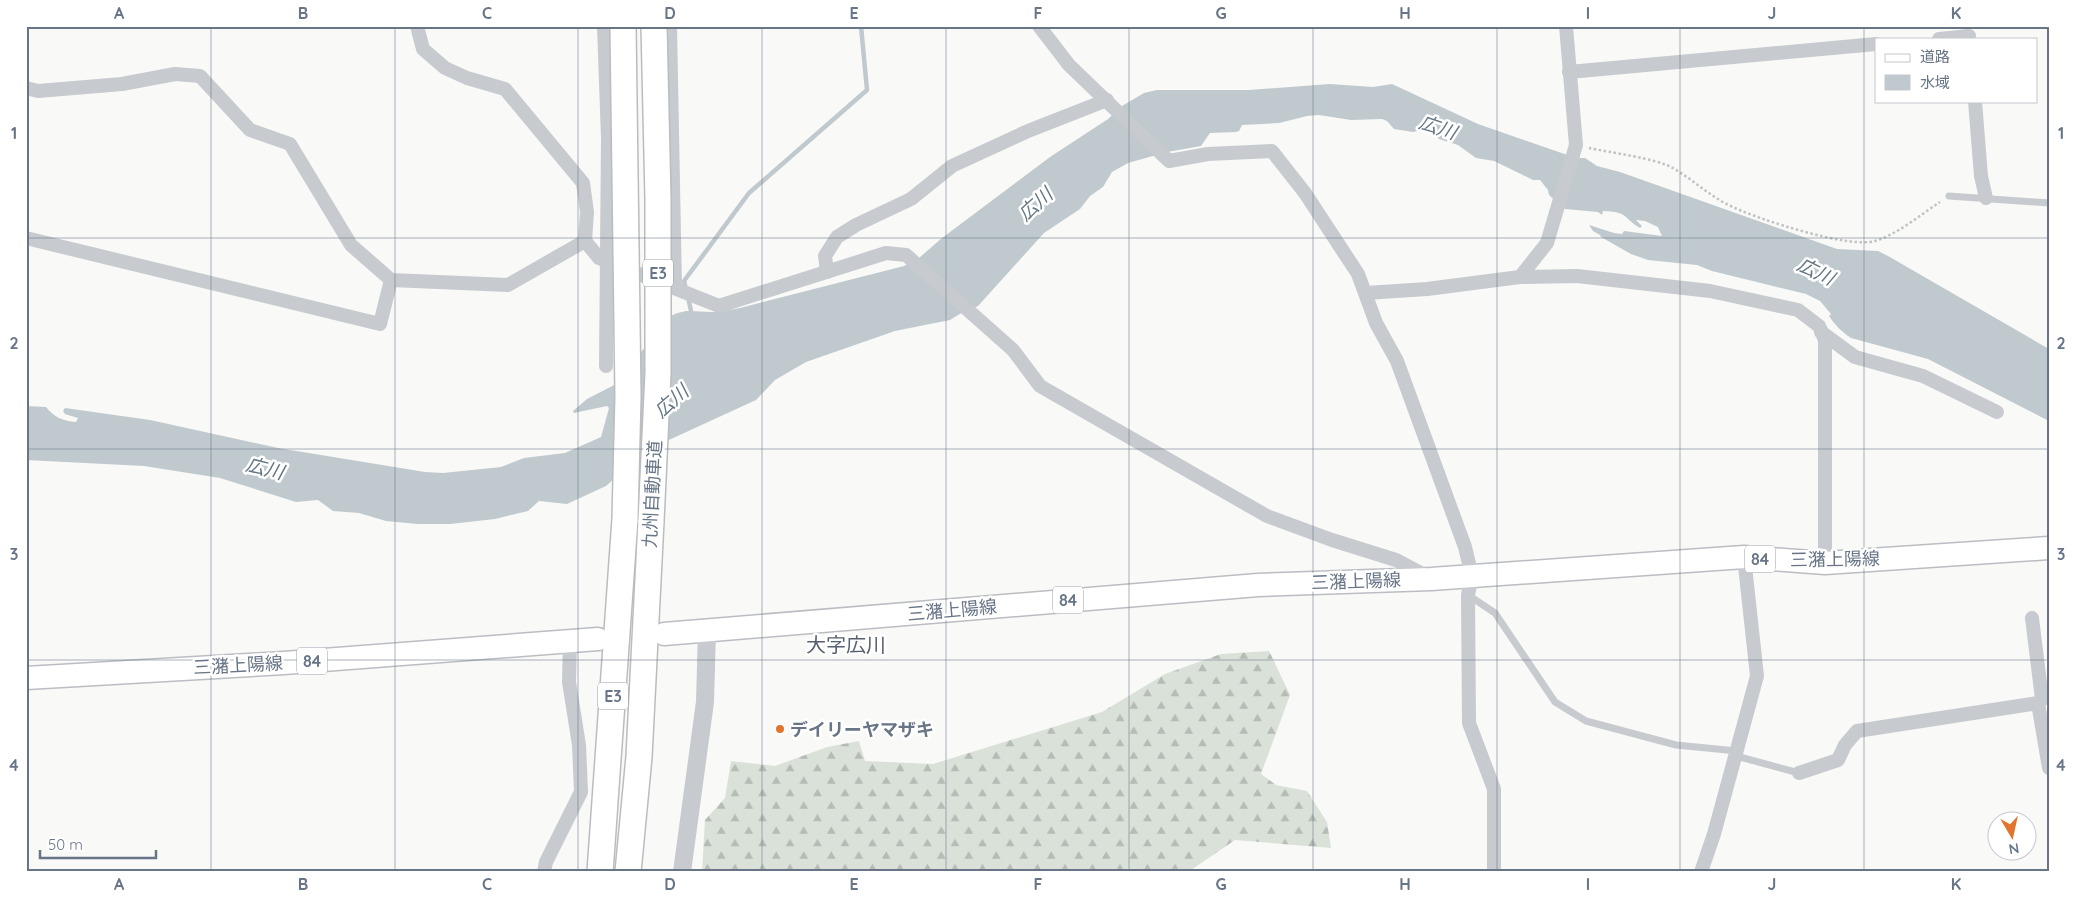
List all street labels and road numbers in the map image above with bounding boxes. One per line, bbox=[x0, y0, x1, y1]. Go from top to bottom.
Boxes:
road number: E3 bbox=[643, 260, 673, 286]
street label: 九州自動車道 bbox=[638, 439, 666, 549]
road number: 84 bbox=[1745, 546, 1775, 572]
street label: 三潴上陽線 bbox=[1790, 547, 1880, 571]
street label: 三潴上陽線 bbox=[1311, 568, 1401, 594]
road number: 84 bbox=[1053, 586, 1083, 614]
street label: 三潴上陽線 bbox=[906, 595, 998, 625]
road number: 84 bbox=[297, 648, 327, 674]
street label: 三潴上陽線 bbox=[192, 651, 284, 679]
road number: E3 bbox=[598, 682, 628, 709]

